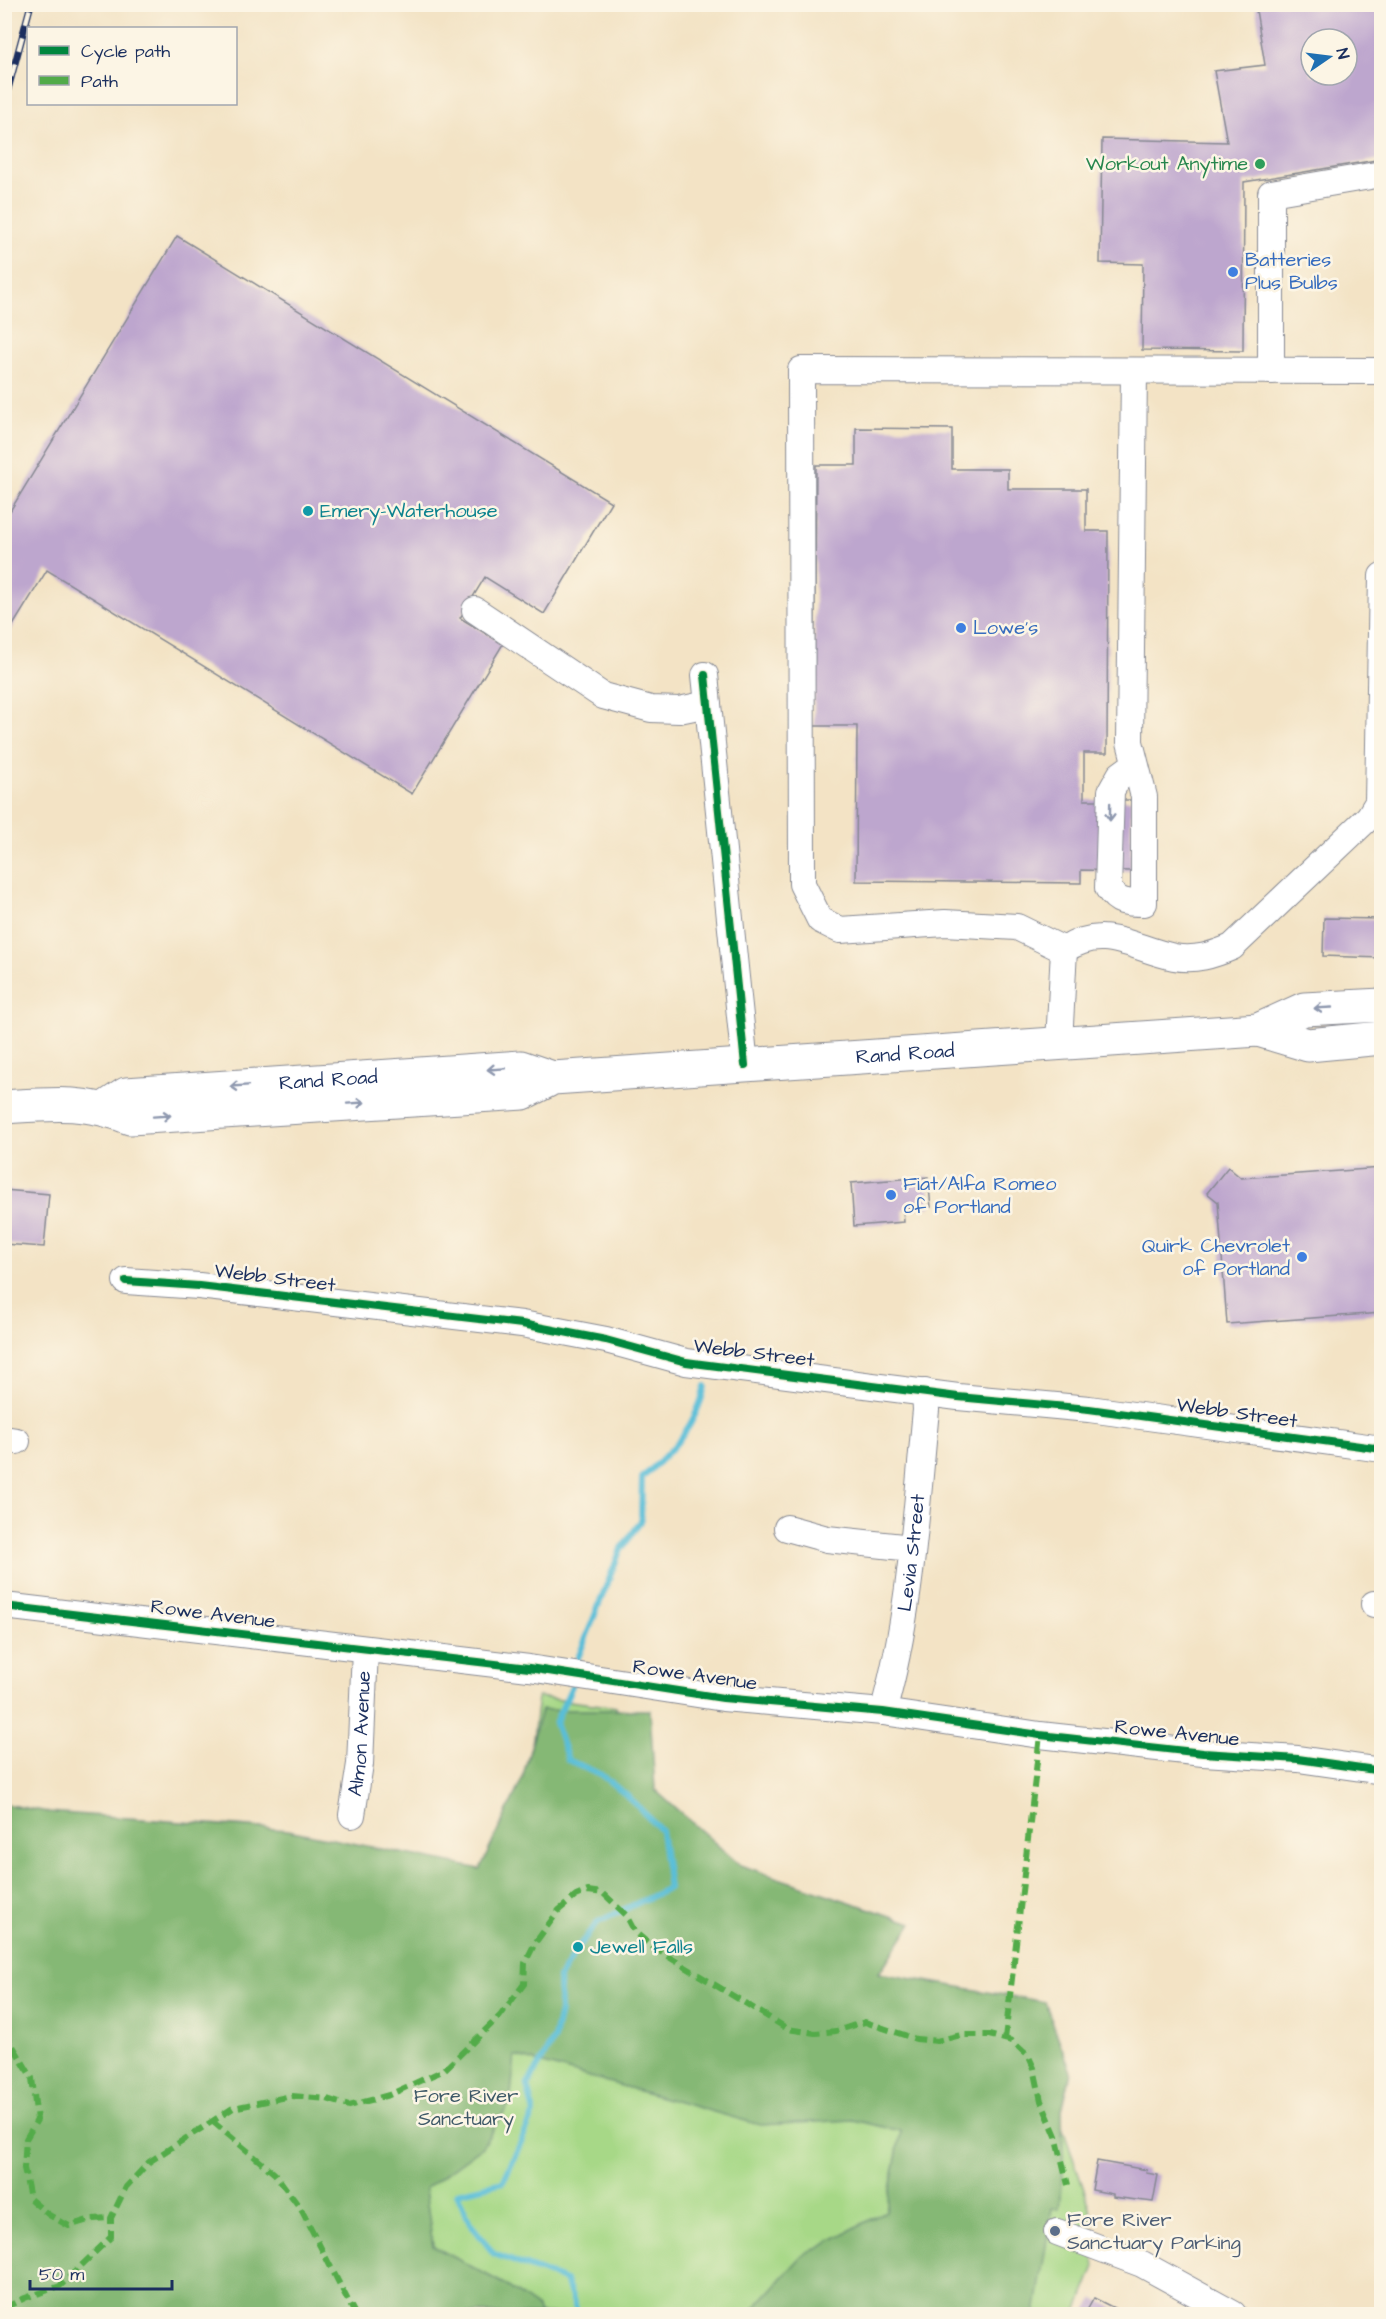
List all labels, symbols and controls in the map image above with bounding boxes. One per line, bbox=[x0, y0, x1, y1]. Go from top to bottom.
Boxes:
legend bbox=[27, 27, 237, 105]
north arrow bbox=[1299, 27, 1359, 87]
text: Cycle path bbox=[81, 39, 170, 65]
text: N bbox=[1331, 46, 1354, 61]
text: Path bbox=[81, 69, 118, 94]
place label: Workout Anytime bbox=[1086, 150, 1248, 179]
marker: Workout Anytime bbox=[1253, 157, 1267, 171]
place label: Batteries Plus Bulbs bbox=[1245, 246, 1338, 297]
marker: Batteries Plus Bulbs bbox=[1226, 265, 1240, 279]
place label: Emery-Waterhouse bbox=[320, 497, 498, 526]
marker: Emery-Waterhouse bbox=[301, 504, 315, 518]
place label: Lowe's bbox=[973, 614, 1038, 642]
marker: Lowe's bbox=[954, 621, 968, 635]
one-way arrow bbox=[1104, 802, 1116, 822]
one-way arrow bbox=[1314, 1003, 1334, 1014]
street label: Rand Road bbox=[855, 1037, 955, 1071]
street label: Rand Road bbox=[278, 1063, 378, 1098]
one-way arrow bbox=[487, 1063, 507, 1074]
one-way arrow bbox=[229, 1081, 249, 1092]
one-way arrow bbox=[346, 1098, 366, 1109]
one-way arrow bbox=[151, 1110, 171, 1121]
place label: Fiat/Alfa Romeo of Portland bbox=[903, 1170, 1056, 1221]
marker: Fiat/Alfa Romeo of Portland bbox=[884, 1188, 898, 1202]
place label: Quirk Chevrolet of Portland bbox=[1142, 1232, 1290, 1283]
marker: Quirk Chevrolet of Portland bbox=[1295, 1250, 1309, 1264]
street label: Webb Street bbox=[213, 1257, 337, 1299]
street label: Webb Street bbox=[692, 1332, 816, 1374]
street label: Webb Street bbox=[1175, 1391, 1299, 1435]
street label: Levia Street bbox=[891, 1493, 932, 1613]
street label: Rowe Avenue bbox=[149, 1592, 277, 1636]
street label: Rowe Avenue bbox=[631, 1652, 759, 1698]
street label: Almon Avenue bbox=[341, 1670, 378, 1798]
street label: Rowe Avenue bbox=[1113, 1713, 1241, 1754]
place label: Jewell Falls bbox=[590, 1933, 693, 1961]
marker: Jewell Falls bbox=[571, 1940, 585, 1954]
park label: Fore River Sanctuary bbox=[414, 2082, 518, 2134]
place label: Fore River Sanctuary Parking bbox=[1067, 2206, 1241, 2258]
marker: Fore River Sanctuary Parking bbox=[1048, 2224, 1062, 2238]
scale bar bbox=[30, 2253, 172, 2291]
text: 50 m bbox=[39, 2262, 84, 2287]

